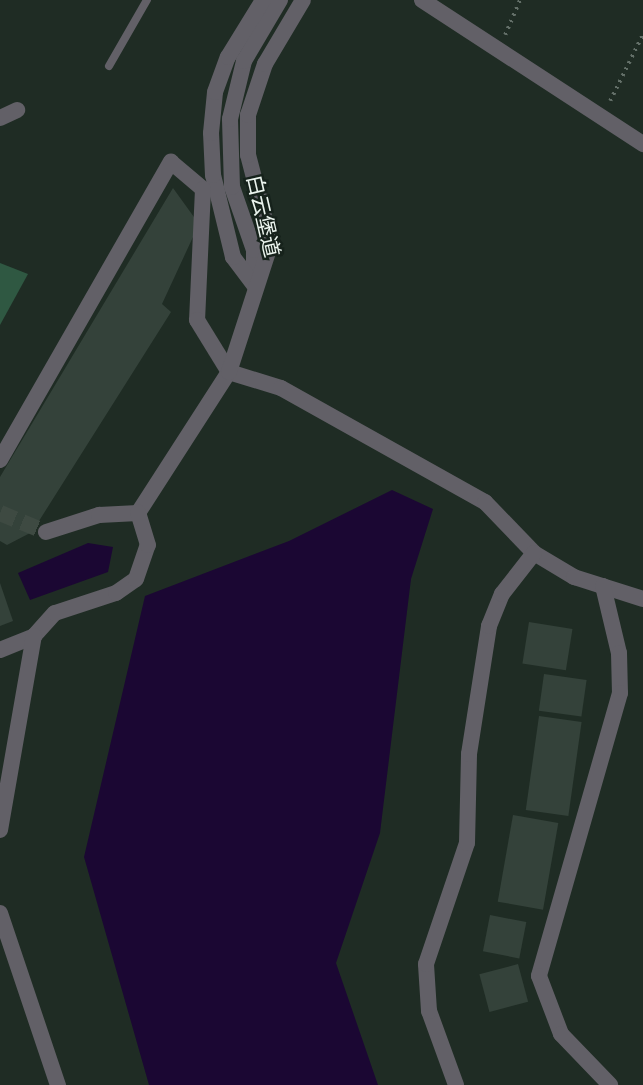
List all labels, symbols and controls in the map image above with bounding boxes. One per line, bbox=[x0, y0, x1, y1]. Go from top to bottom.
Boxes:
street label: 白云堡道 bbox=[241, 172, 285, 260]

